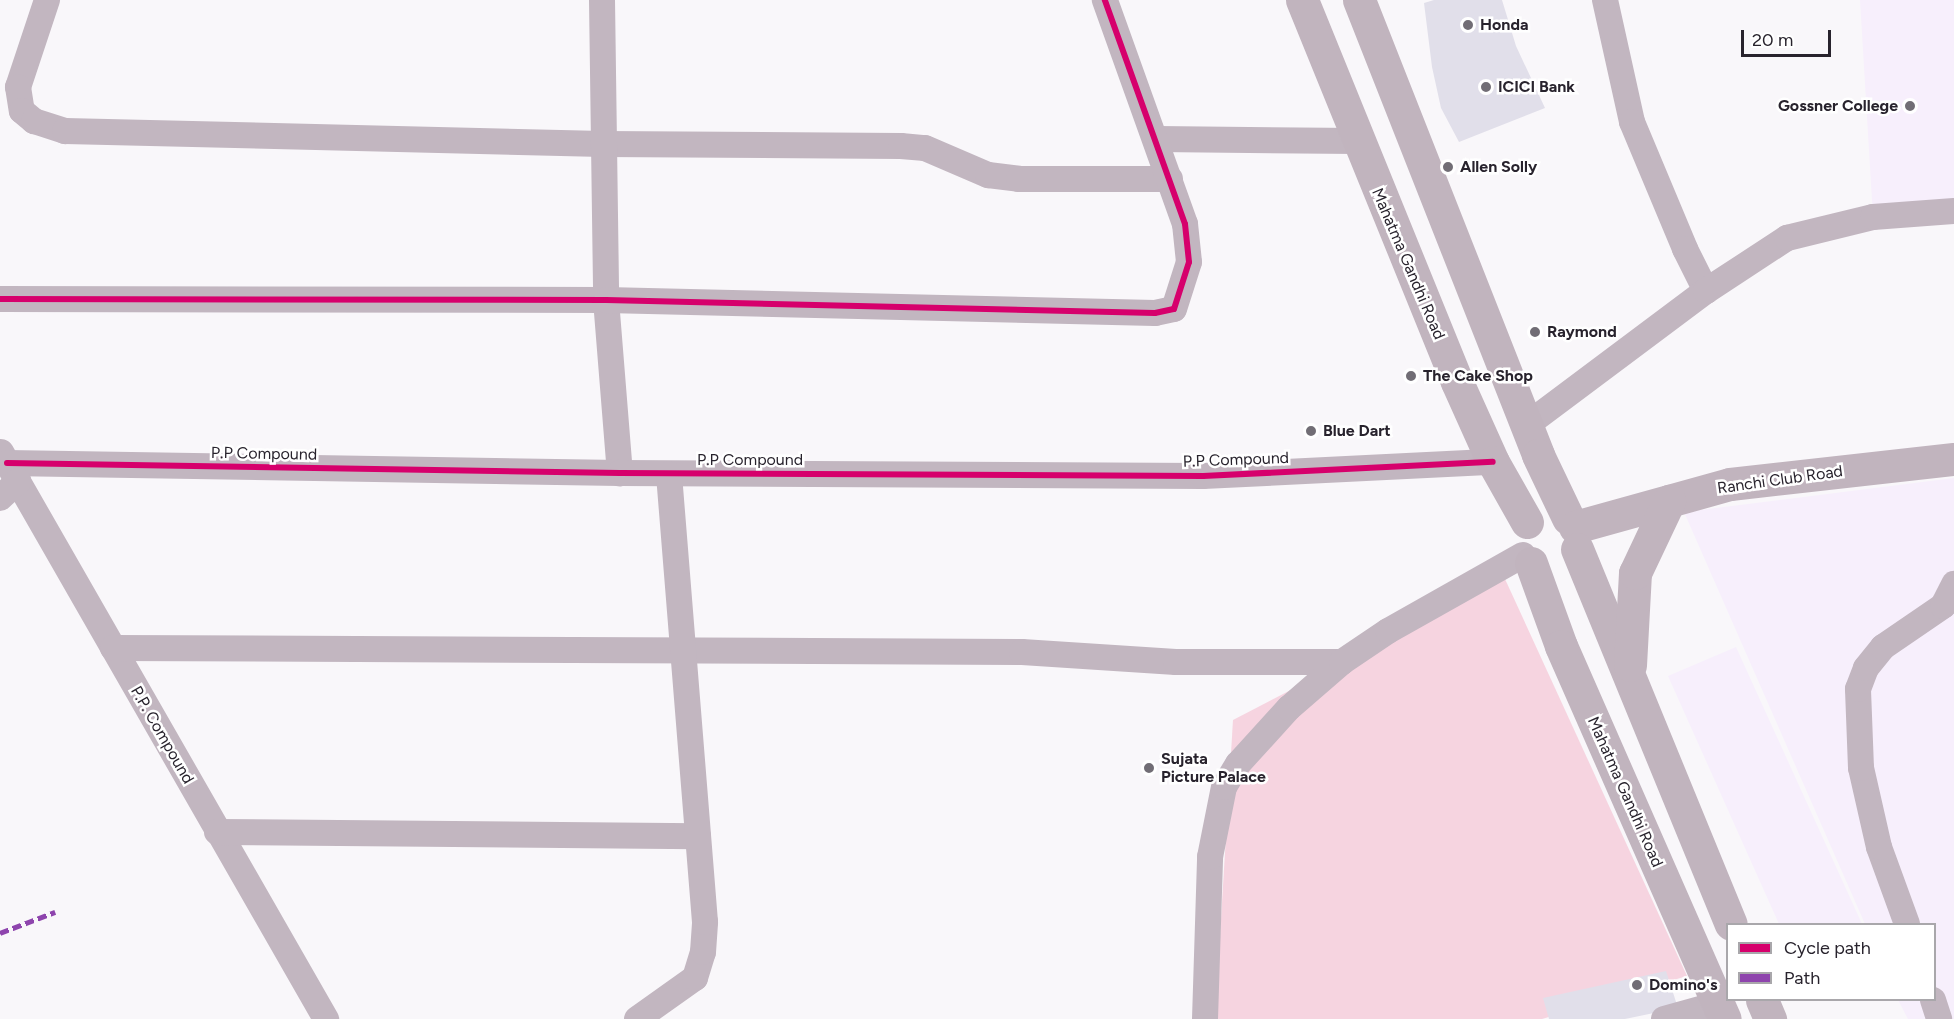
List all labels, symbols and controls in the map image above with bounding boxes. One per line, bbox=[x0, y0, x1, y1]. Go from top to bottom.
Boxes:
place label: Honda bbox=[1480, 15, 1528, 35]
marker: Honda bbox=[1461, 18, 1475, 32]
scale bar bbox=[1744, 18, 1834, 56]
text: 20 m bbox=[1752, 29, 1793, 51]
place label: ICICI Bank bbox=[1498, 77, 1575, 97]
marker: ICICI Bank bbox=[1479, 80, 1493, 94]
place label: Gossner College bbox=[1778, 96, 1898, 116]
marker: Gossner College bbox=[1903, 99, 1917, 113]
place label: Allen Solly bbox=[1460, 157, 1537, 177]
marker: Allen Solly bbox=[1441, 160, 1455, 174]
street label: Mahatma Gandhi Road bbox=[1367, 185, 1449, 343]
place label: Raymond bbox=[1547, 322, 1617, 342]
marker: Raymond bbox=[1528, 325, 1542, 339]
place label: The Cake Shop bbox=[1423, 366, 1533, 386]
marker: The Cake Shop bbox=[1404, 369, 1418, 383]
place label: Blue Dart bbox=[1323, 421, 1391, 441]
marker: Blue Dart bbox=[1304, 424, 1318, 438]
street label: P.P Compound bbox=[211, 443, 317, 465]
street label: P.P Compound bbox=[1183, 449, 1289, 471]
street label: P.P Compound bbox=[697, 450, 803, 470]
street label: Ranchi Club Road bbox=[1716, 462, 1844, 498]
street label: P.P. Compound bbox=[126, 683, 198, 787]
street label: Mahatma Gandhi Road bbox=[1583, 714, 1667, 870]
place label: Sujata Picture Palace bbox=[1161, 749, 1266, 787]
marker: Sujata Picture Palace bbox=[1142, 761, 1156, 775]
legend bbox=[1726, 923, 1936, 1001]
text: Cycle path bbox=[1784, 937, 1871, 959]
text: Path bbox=[1784, 967, 1820, 989]
place label: Domino's bbox=[1649, 975, 1717, 995]
marker: Domino's bbox=[1630, 978, 1644, 992]

